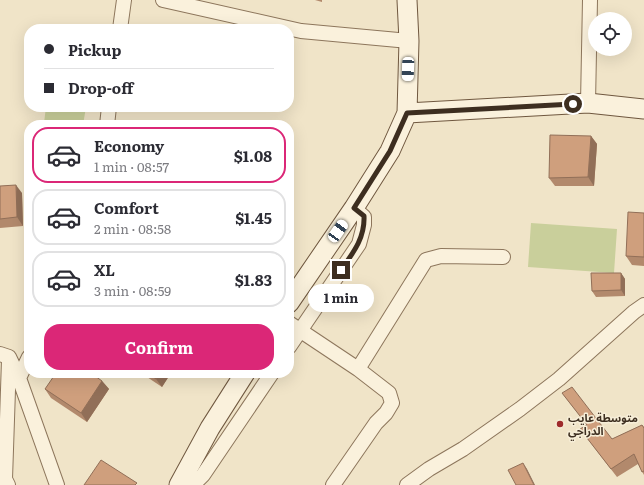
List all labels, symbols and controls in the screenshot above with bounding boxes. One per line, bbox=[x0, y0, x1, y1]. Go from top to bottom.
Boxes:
map controls bbox=[588, 12, 632, 56]
button: locate bbox=[588, 12, 632, 56]
text: Pickup bbox=[68, 38, 121, 61]
car bbox=[402, 57, 414, 81]
text: Drop-off bbox=[68, 76, 133, 99]
route start bbox=[564, 95, 582, 113]
text: Economy bbox=[94, 134, 164, 157]
icon: car bbox=[46, 137, 82, 173]
text: $1.08 bbox=[234, 144, 272, 167]
text: 1 min · 08:57 bbox=[94, 157, 169, 176]
text: Comfort bbox=[94, 196, 159, 219]
icon: car bbox=[46, 199, 82, 235]
text: $1.45 bbox=[235, 206, 272, 229]
car bbox=[326, 218, 350, 244]
text: 2 min · 08:58 bbox=[94, 219, 171, 238]
text: XL bbox=[94, 258, 115, 281]
icon: car bbox=[46, 261, 82, 297]
route end bbox=[332, 261, 350, 279]
text: $1.83 bbox=[235, 268, 272, 291]
text: 3 min · 08:59 bbox=[94, 281, 171, 300]
callout: 1 min bbox=[308, 284, 374, 312]
text: 1 min bbox=[324, 288, 358, 307]
button: Confirm bbox=[44, 324, 274, 370]
place label: متوسطة عايب الدراجي bbox=[568, 409, 638, 441]
marker: متوسطة عايب الدراجي bbox=[555, 419, 565, 429]

